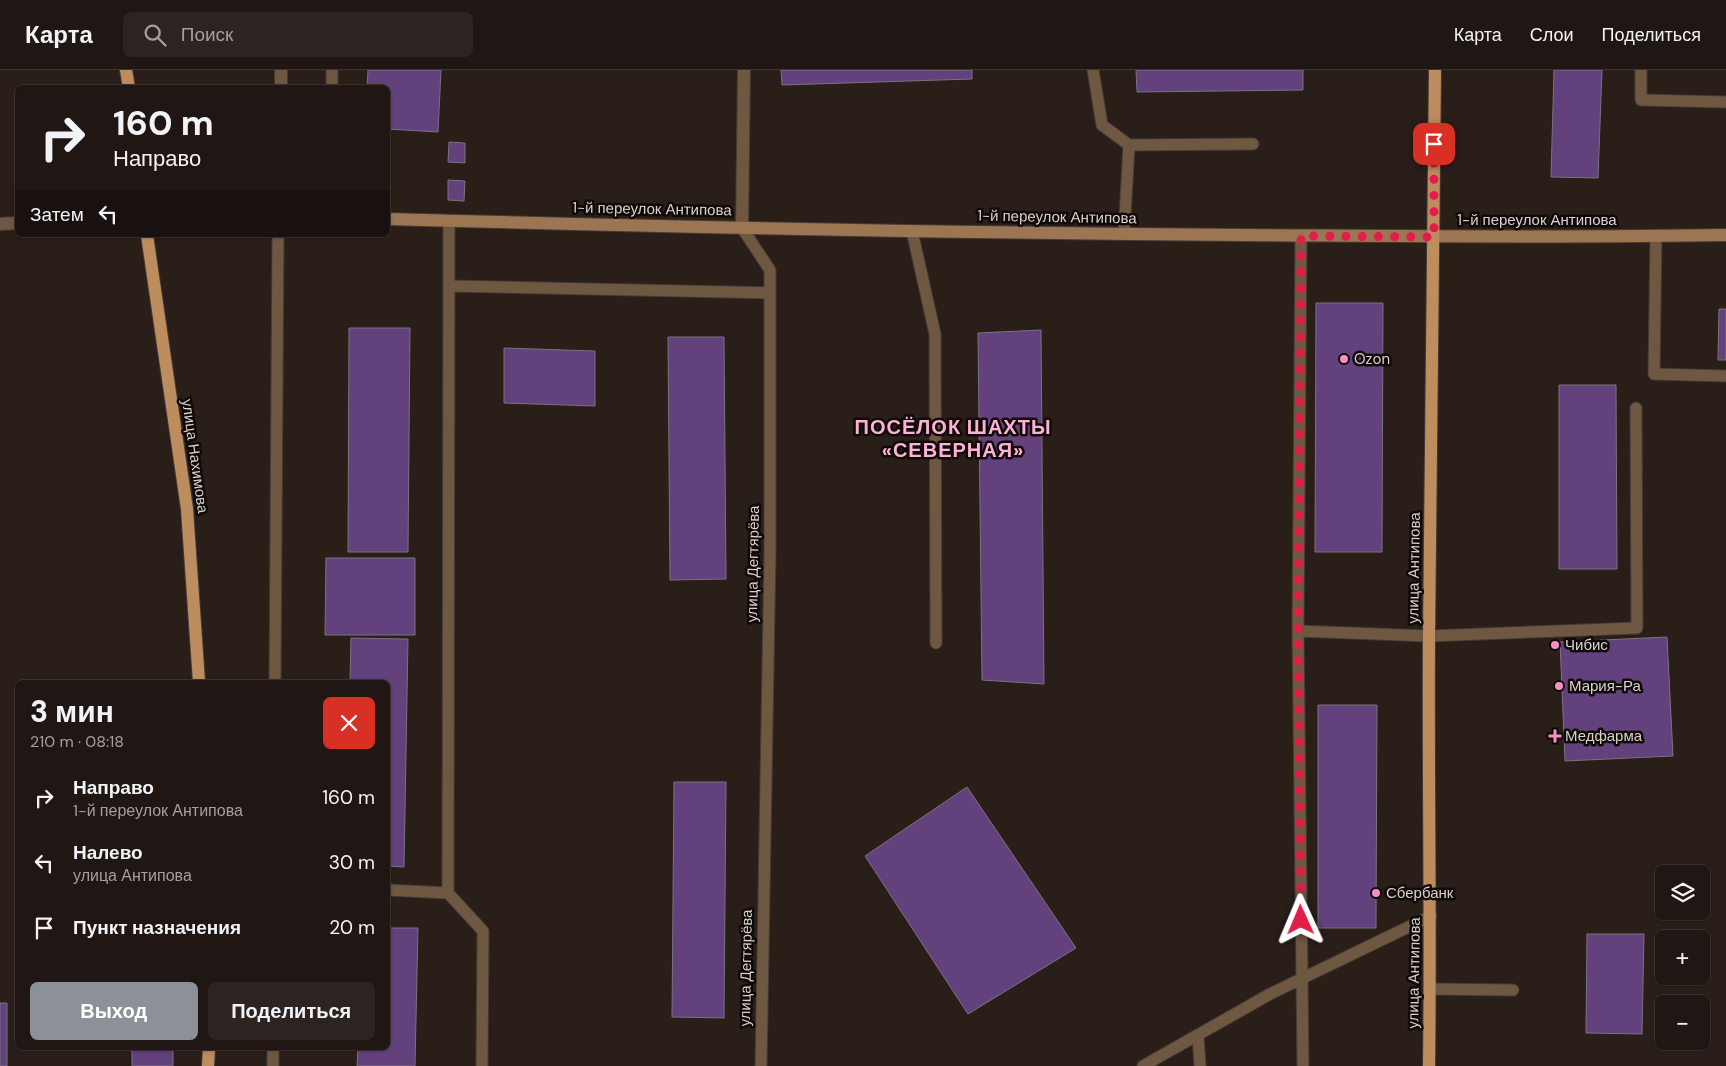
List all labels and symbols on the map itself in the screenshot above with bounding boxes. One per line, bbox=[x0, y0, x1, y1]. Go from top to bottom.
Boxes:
pin bbox=[1413, 123, 1455, 165]
street label: 1-й переулок Антипова bbox=[572, 198, 732, 220]
street label: 1-й переулок Антипова bbox=[977, 206, 1137, 228]
street label: 1-й переулок Антипова bbox=[1457, 210, 1617, 230]
place label: Ozon bbox=[1354, 349, 1390, 369]
marker: Ozon bbox=[1338, 353, 1350, 365]
street label: улица Нахимова bbox=[177, 398, 213, 515]
district label: ПОСЁЛОК ШАХТЫ «СЕВЕРНАЯ» bbox=[855, 414, 1051, 463]
street label: улица Дегтярёва bbox=[742, 505, 764, 623]
street label: улица Антипова bbox=[1403, 511, 1425, 624]
place label: Чибис bbox=[1565, 635, 1608, 655]
marker: Чибис bbox=[1549, 639, 1561, 651]
place label: Мария-Ра bbox=[1569, 676, 1641, 696]
marker: Мария-Ра bbox=[1553, 680, 1565, 692]
place label: Медфарма bbox=[1565, 726, 1643, 746]
marker: Медфарма bbox=[1549, 730, 1561, 742]
place label: Сбербанк bbox=[1386, 883, 1454, 903]
marker: Сбербанк bbox=[1370, 887, 1382, 899]
position arrow bbox=[1274, 893, 1326, 945]
street label: улица Дегтярёва bbox=[735, 909, 757, 1027]
street label: улица Антипова bbox=[1403, 916, 1425, 1029]

